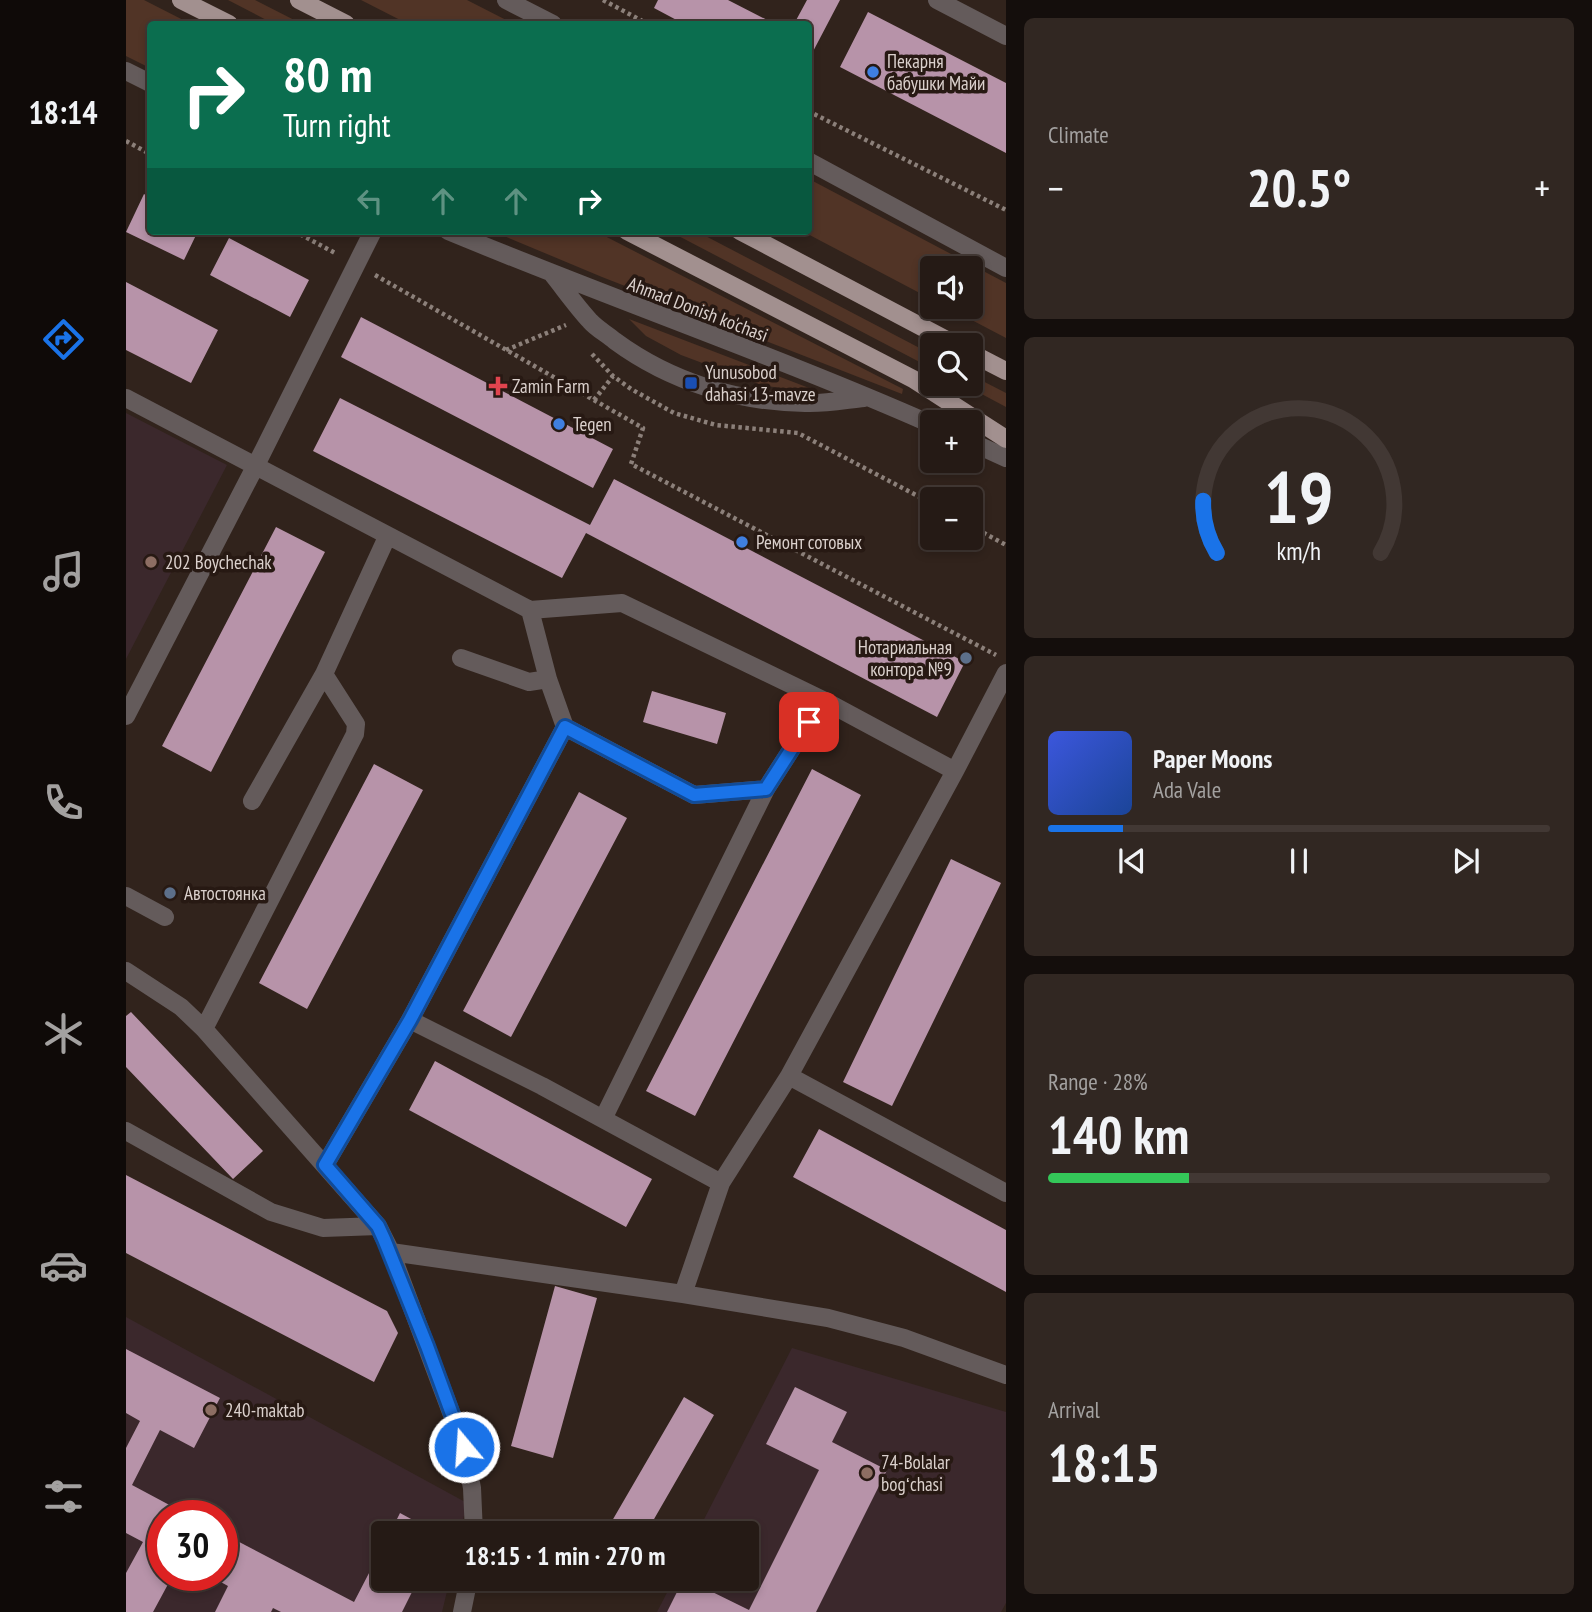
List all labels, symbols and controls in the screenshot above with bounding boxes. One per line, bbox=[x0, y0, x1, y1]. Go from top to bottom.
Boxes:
text: 80 m bbox=[283, 42, 372, 106]
icon: right bbox=[168, 49, 259, 140]
place label: Пекарня бабушки Майи bbox=[887, 49, 985, 95]
marker: Пекарня бабушки Майи bbox=[865, 64, 881, 80]
text: 18:14 bbox=[28, 91, 98, 133]
text: Turn right bbox=[283, 104, 391, 146]
text: Climate bbox=[1048, 120, 1109, 149]
text: 20.5° bbox=[1247, 154, 1351, 221]
text: − bbox=[1048, 163, 1064, 212]
text: + bbox=[1534, 163, 1550, 212]
icon: left bbox=[351, 182, 389, 220]
icon: ahead bbox=[424, 182, 462, 220]
icon: ahead bbox=[497, 182, 535, 220]
icon: right bbox=[570, 182, 608, 220]
map controls bbox=[920, 256, 983, 550]
button: sound bbox=[920, 256, 983, 319]
street label: Ahmad Donish ko'chasi bbox=[624, 271, 772, 347]
icon: directions bbox=[39, 315, 88, 364]
button: search bbox=[920, 333, 983, 396]
place label: Yunusobod dahasi 13-mavze bbox=[705, 360, 816, 406]
place label: Zamin Farm bbox=[512, 374, 590, 398]
marker: Yunusobod dahasi 13-mavze bbox=[683, 375, 699, 391]
marker: Zamin Farm bbox=[490, 378, 506, 394]
button: + bbox=[920, 410, 983, 473]
place label: Tegen bbox=[573, 412, 612, 436]
marker: Tegen bbox=[551, 416, 567, 432]
text: 19 bbox=[1264, 450, 1334, 544]
button: − bbox=[920, 487, 983, 550]
place label: Ремонт сотовых bbox=[756, 530, 862, 554]
marker: Ремонт сотовых bbox=[734, 534, 750, 550]
text: km/h bbox=[1277, 535, 1321, 567]
icon: music bbox=[39, 547, 88, 596]
place label: 202 Boychechak bbox=[165, 550, 272, 574]
marker: 202 Boychechak bbox=[143, 554, 159, 570]
place label: Нотариальная контора №9 bbox=[858, 635, 952, 681]
marker: Нотариальная контора №9 bbox=[958, 650, 974, 666]
pin bbox=[779, 692, 839, 752]
icon: arrive bbox=[790, 703, 828, 741]
text: Paper Moons bbox=[1153, 742, 1272, 775]
text: Ada Vale bbox=[1153, 775, 1221, 804]
icon: phone bbox=[39, 778, 88, 827]
icon: previous bbox=[1113, 842, 1151, 880]
icon: pause bbox=[1280, 842, 1318, 880]
icon: next bbox=[1447, 842, 1485, 880]
place label: Автостоянка bbox=[184, 881, 266, 905]
marker: Автостоянка bbox=[162, 885, 178, 901]
icon: climate bbox=[39, 1009, 88, 1058]
text: Range · 28% bbox=[1048, 1067, 1148, 1096]
text: 140 km bbox=[1048, 1101, 1189, 1168]
icon: car bbox=[39, 1241, 88, 1290]
text: Arrival bbox=[1048, 1395, 1100, 1424]
place label: 240-maktab bbox=[225, 1398, 305, 1422]
marker: 240-maktab bbox=[203, 1402, 219, 1418]
position arrow bbox=[427, 1410, 501, 1484]
text: 18:15 bbox=[1048, 1429, 1160, 1496]
place label: 74-Bolalar bogʻchasi bbox=[881, 1450, 951, 1496]
marker: 74-Bolalar bogʻchasi bbox=[859, 1465, 875, 1481]
icon: filters bbox=[39, 1472, 88, 1521]
speed limit sign: 30 bbox=[147, 1500, 238, 1591]
text: 18:15 · 1 min · 270 m bbox=[465, 1539, 665, 1572]

